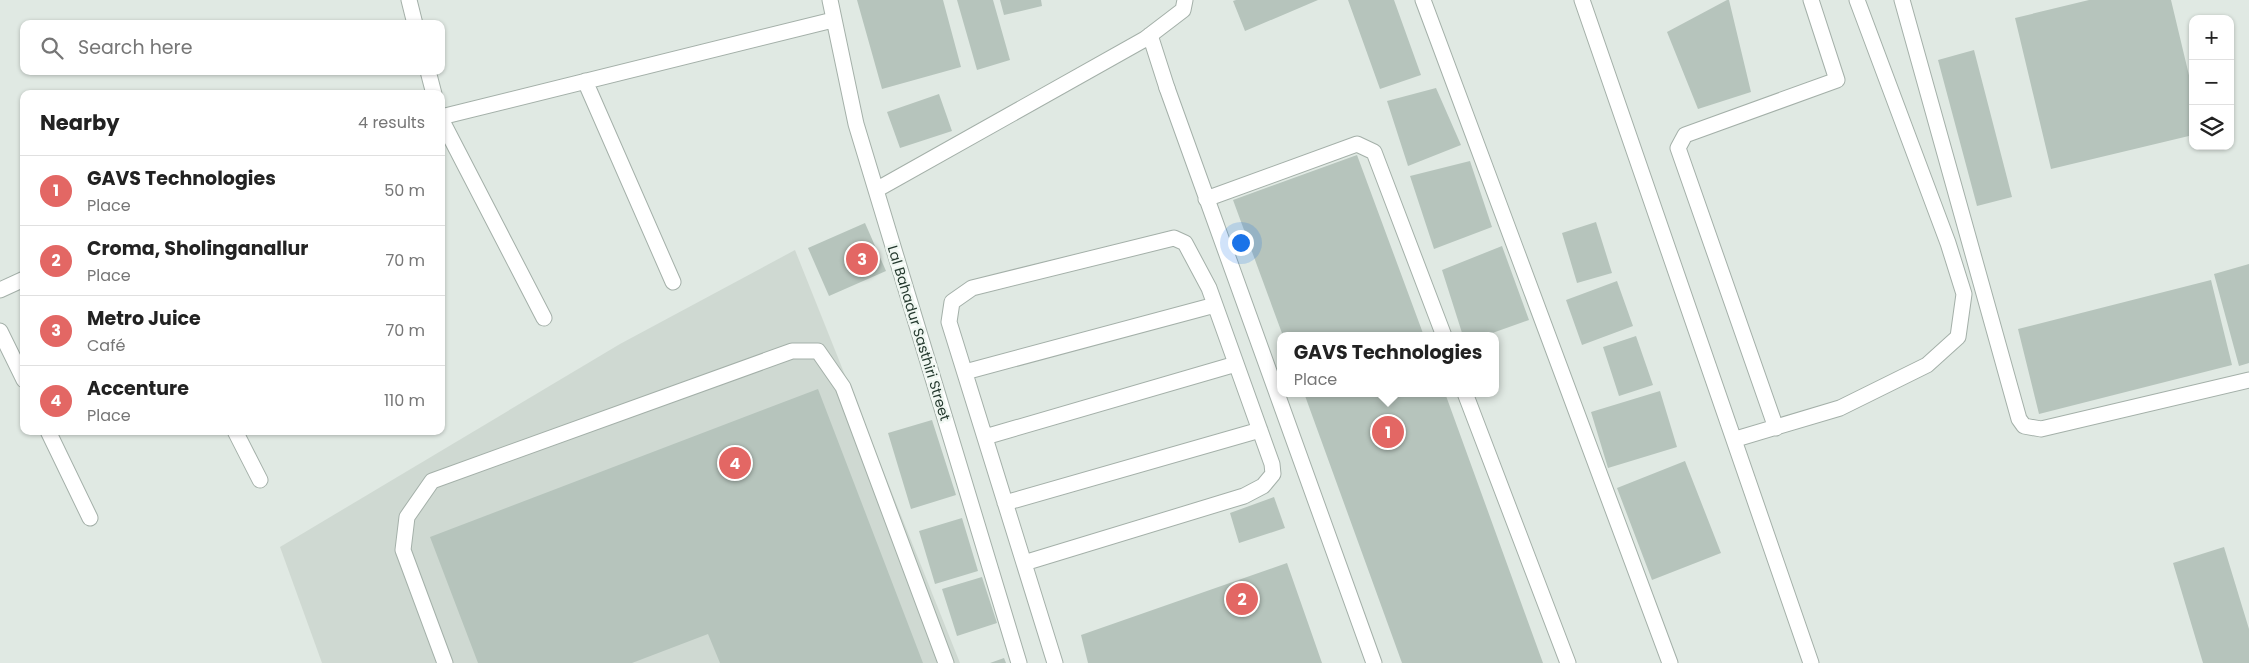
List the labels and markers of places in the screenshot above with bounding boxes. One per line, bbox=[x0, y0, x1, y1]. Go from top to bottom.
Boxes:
pin: 3 bbox=[846, 240, 878, 278]
pin: 1 bbox=[1372, 413, 1404, 451]
pin: 4 bbox=[719, 444, 751, 482]
pin: 2 bbox=[1226, 580, 1258, 618]

